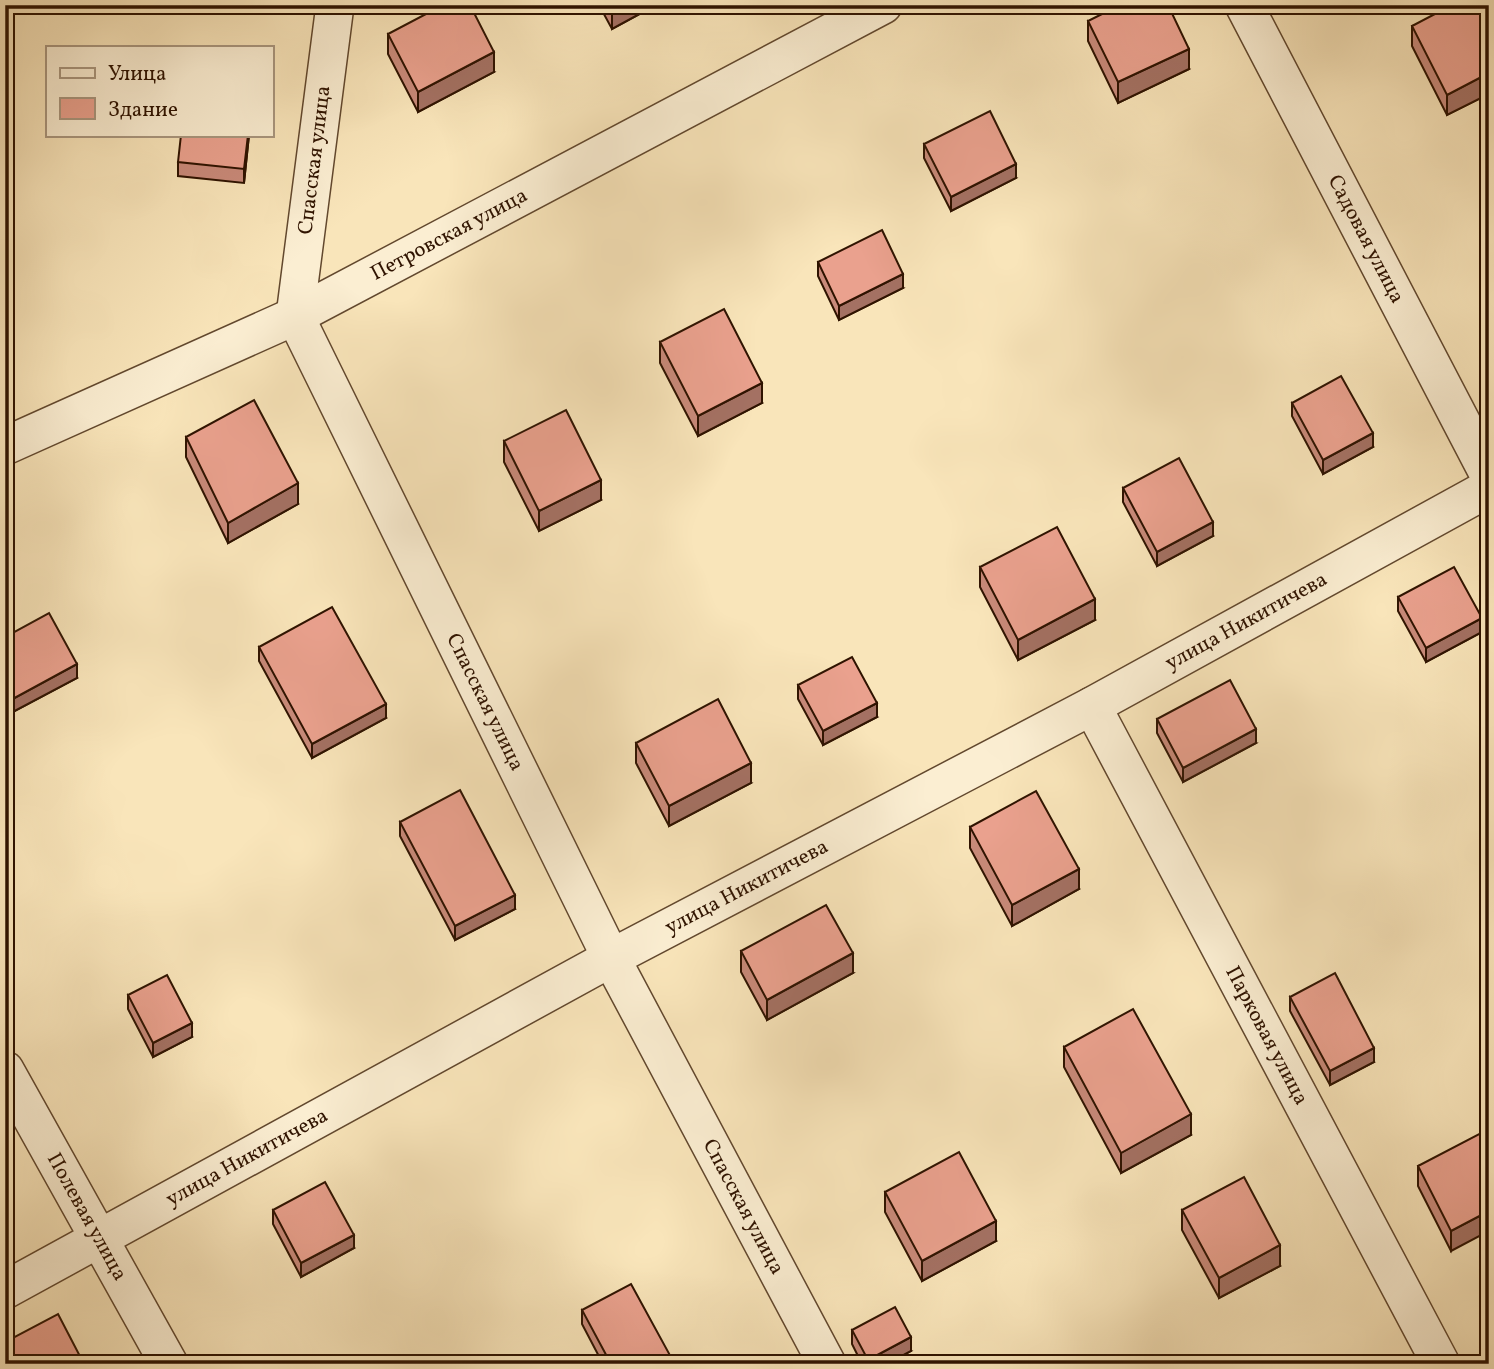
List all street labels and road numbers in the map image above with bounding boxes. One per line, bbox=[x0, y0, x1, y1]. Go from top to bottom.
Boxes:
street label: Спасская улица bbox=[291, 84, 339, 236]
street label: Садовая улица bbox=[1320, 170, 1412, 309]
street label: Петровская улица bbox=[365, 181, 533, 288]
street label: улица Никитичева bbox=[1160, 565, 1333, 678]
street label: Спасская улица bbox=[439, 629, 531, 776]
street label: улица Никитичева bbox=[660, 832, 833, 942]
street label: Парковая улица bbox=[1218, 961, 1316, 1110]
street label: улица Никитичева bbox=[161, 1101, 333, 1214]
street label: Спасская улица bbox=[695, 1134, 791, 1280]
street label: Полевая улица bbox=[39, 1147, 134, 1286]

